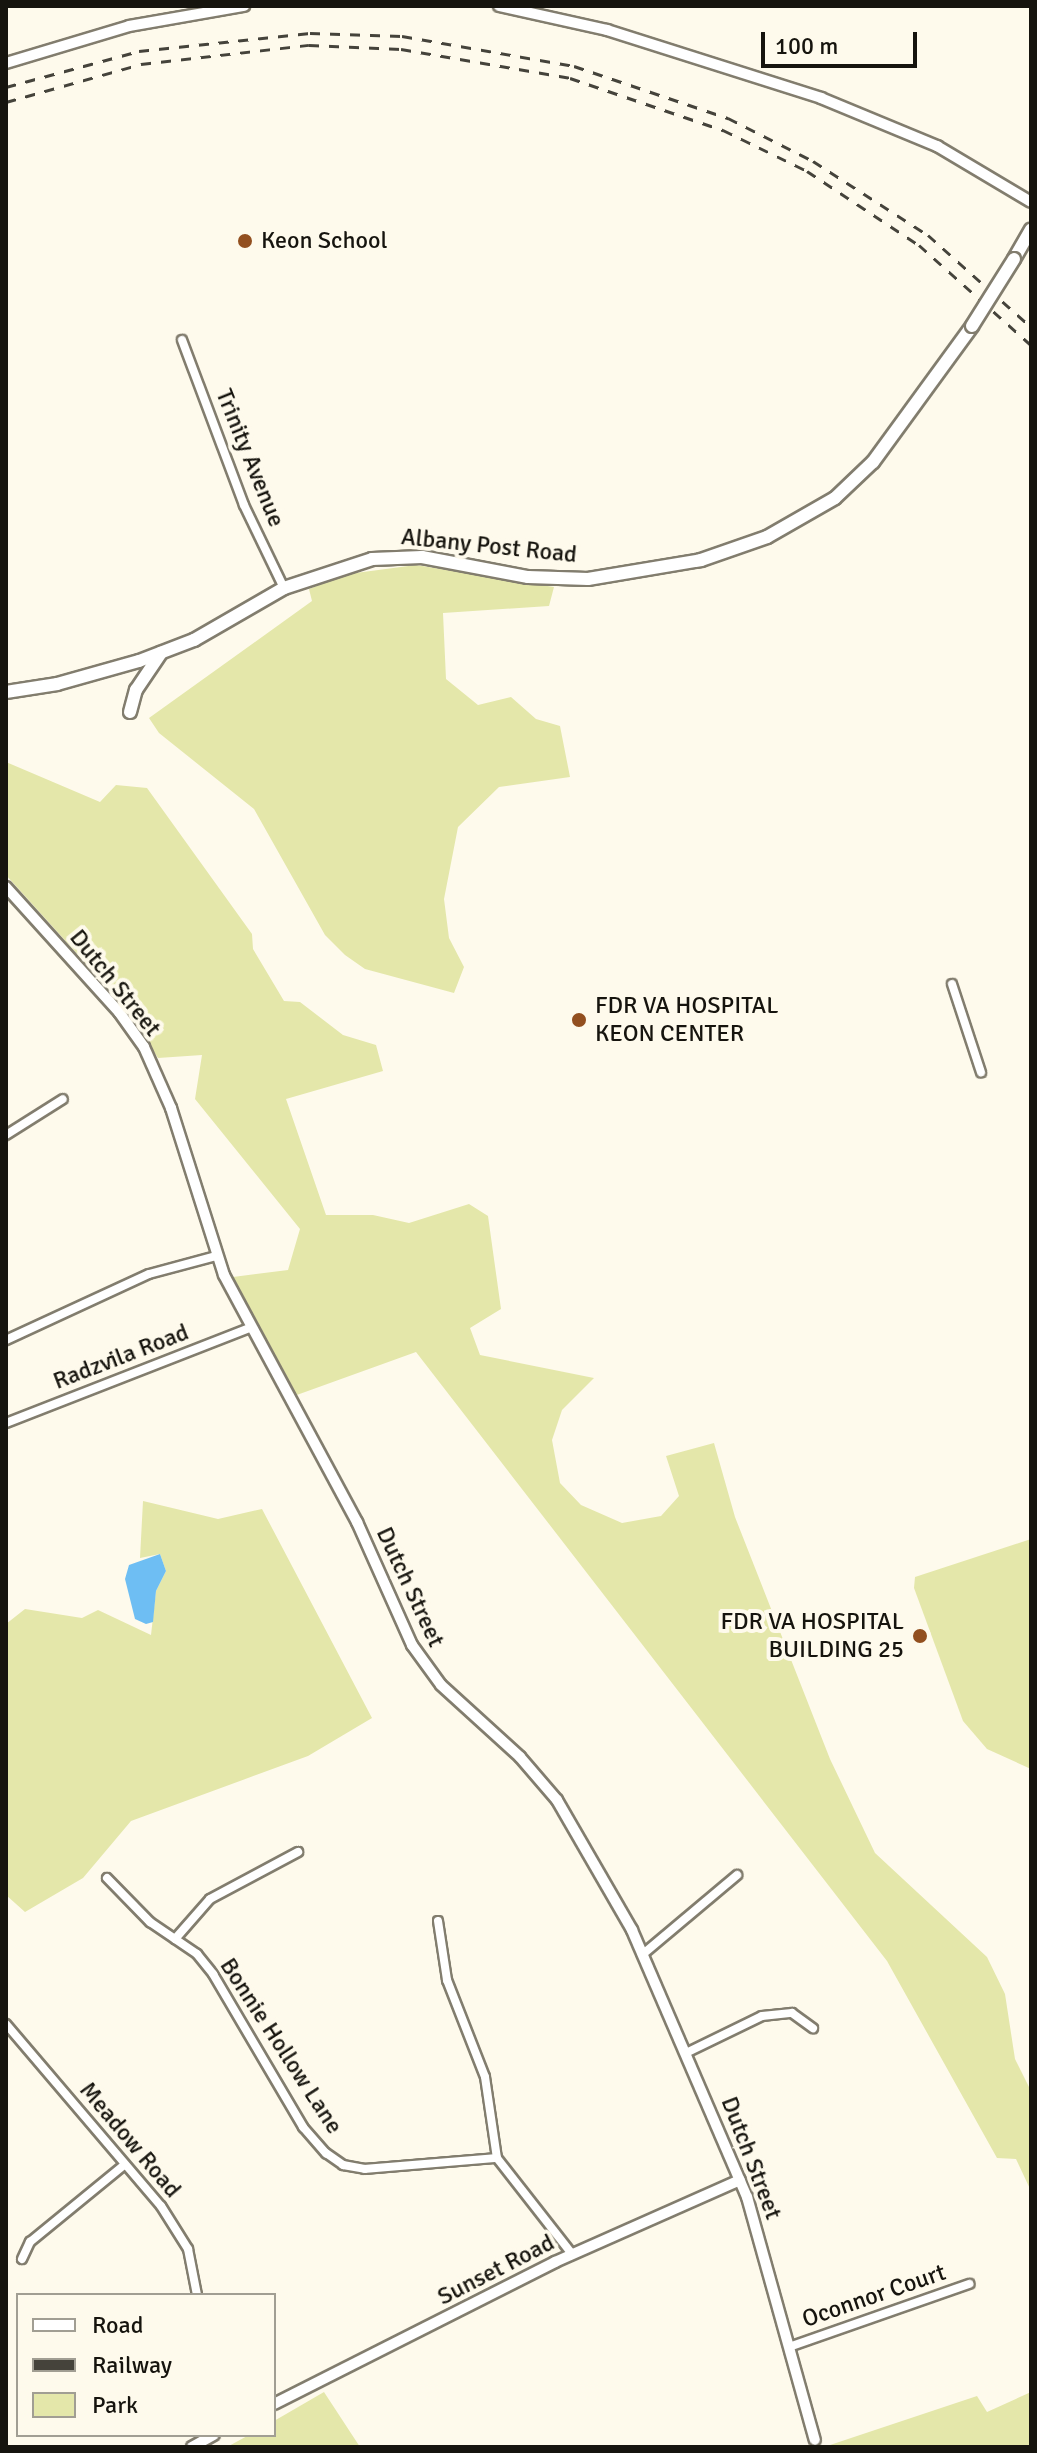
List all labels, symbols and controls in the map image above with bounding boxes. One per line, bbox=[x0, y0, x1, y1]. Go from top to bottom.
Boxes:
scale bar bbox=[765, 16, 921, 66]
text: 100 m bbox=[775, 31, 838, 61]
place label: Keon School bbox=[261, 227, 387, 255]
marker: Keon School bbox=[236, 232, 254, 250]
street label: Trinity Avenue bbox=[209, 385, 291, 531]
street label: Albany Post Road bbox=[400, 522, 578, 570]
street label: Dutch Street bbox=[63, 924, 167, 1042]
place label: FDR VA HOSPITAL KEON CENTER bbox=[595, 992, 779, 1048]
marker: FDR VA HOSPITAL KEON CENTER bbox=[570, 1011, 588, 1029]
street label: Radzvila Road bbox=[49, 1318, 193, 1396]
street label: Dutch Street bbox=[370, 1522, 450, 1652]
place label: FDR VA HOSPITAL BUILDING 25 bbox=[720, 1608, 904, 1664]
marker: FDR VA HOSPITAL BUILDING 25 bbox=[911, 1627, 929, 1645]
street label: Bonnie Hollow Lane bbox=[213, 1953, 349, 2139]
street label: Meadow Road bbox=[73, 2076, 187, 2204]
street label: Dutch Street bbox=[714, 2093, 788, 2223]
street label: Sunset Road bbox=[433, 2228, 559, 2312]
street label: Oconnor Court bbox=[798, 2258, 950, 2334]
legend bbox=[16, 2293, 276, 2437]
text: Road bbox=[92, 2310, 143, 2340]
text: Railway bbox=[92, 2350, 172, 2380]
text: Park bbox=[92, 2390, 138, 2420]

